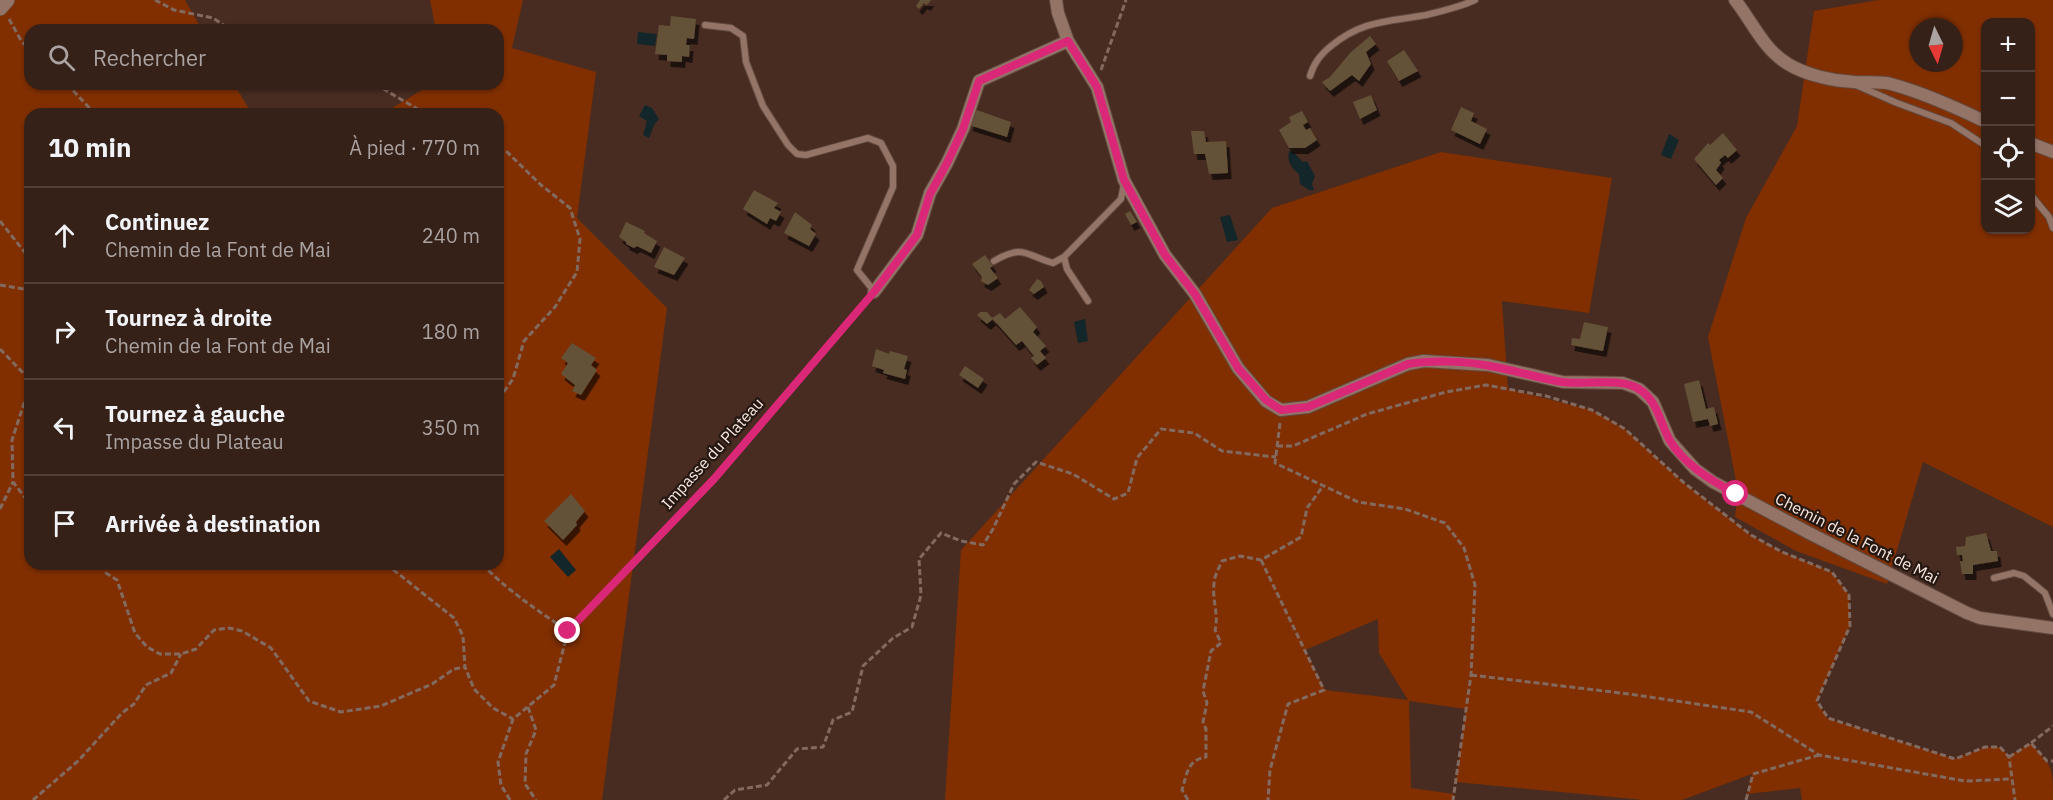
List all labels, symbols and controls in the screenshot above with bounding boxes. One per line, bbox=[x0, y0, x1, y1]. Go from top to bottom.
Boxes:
north arrow bbox=[1909, 18, 1963, 72]
map controls bbox=[1981, 18, 2035, 234]
button: + bbox=[1981, 18, 2035, 72]
search box bbox=[24, 24, 504, 90]
icon: search bbox=[45, 41, 78, 74]
text: Rechercher bbox=[93, 43, 206, 72]
button: − bbox=[1981, 72, 2035, 126]
button: locate bbox=[1981, 126, 2035, 180]
text: 10 min bbox=[48, 130, 132, 164]
text: À pied · 770 m bbox=[349, 134, 480, 161]
button: layers bbox=[1981, 180, 2035, 234]
text: Continuez bbox=[105, 207, 209, 236]
icon: ahead bbox=[48, 219, 81, 252]
text: 240 m bbox=[422, 222, 480, 249]
text: Chemin de la Font de Mai bbox=[105, 236, 331, 263]
text: Tournez à droite bbox=[105, 303, 272, 332]
icon: right bbox=[48, 315, 81, 348]
text: 180 m bbox=[422, 318, 480, 345]
text: Chemin de la Font de Mai bbox=[105, 332, 331, 359]
street label: Impasse du Plateau bbox=[657, 393, 767, 513]
text: Tournez à gauche bbox=[105, 399, 285, 428]
icon: left bbox=[48, 411, 81, 444]
text: 350 m bbox=[422, 414, 480, 441]
text: Impasse du Plateau bbox=[105, 428, 284, 455]
route start bbox=[1722, 480, 1748, 506]
street label: Chemin de la Font de Mai bbox=[1772, 488, 1942, 588]
icon: arrive bbox=[48, 507, 81, 540]
text: Arrivée à destination bbox=[105, 509, 321, 538]
route end bbox=[554, 617, 580, 643]

